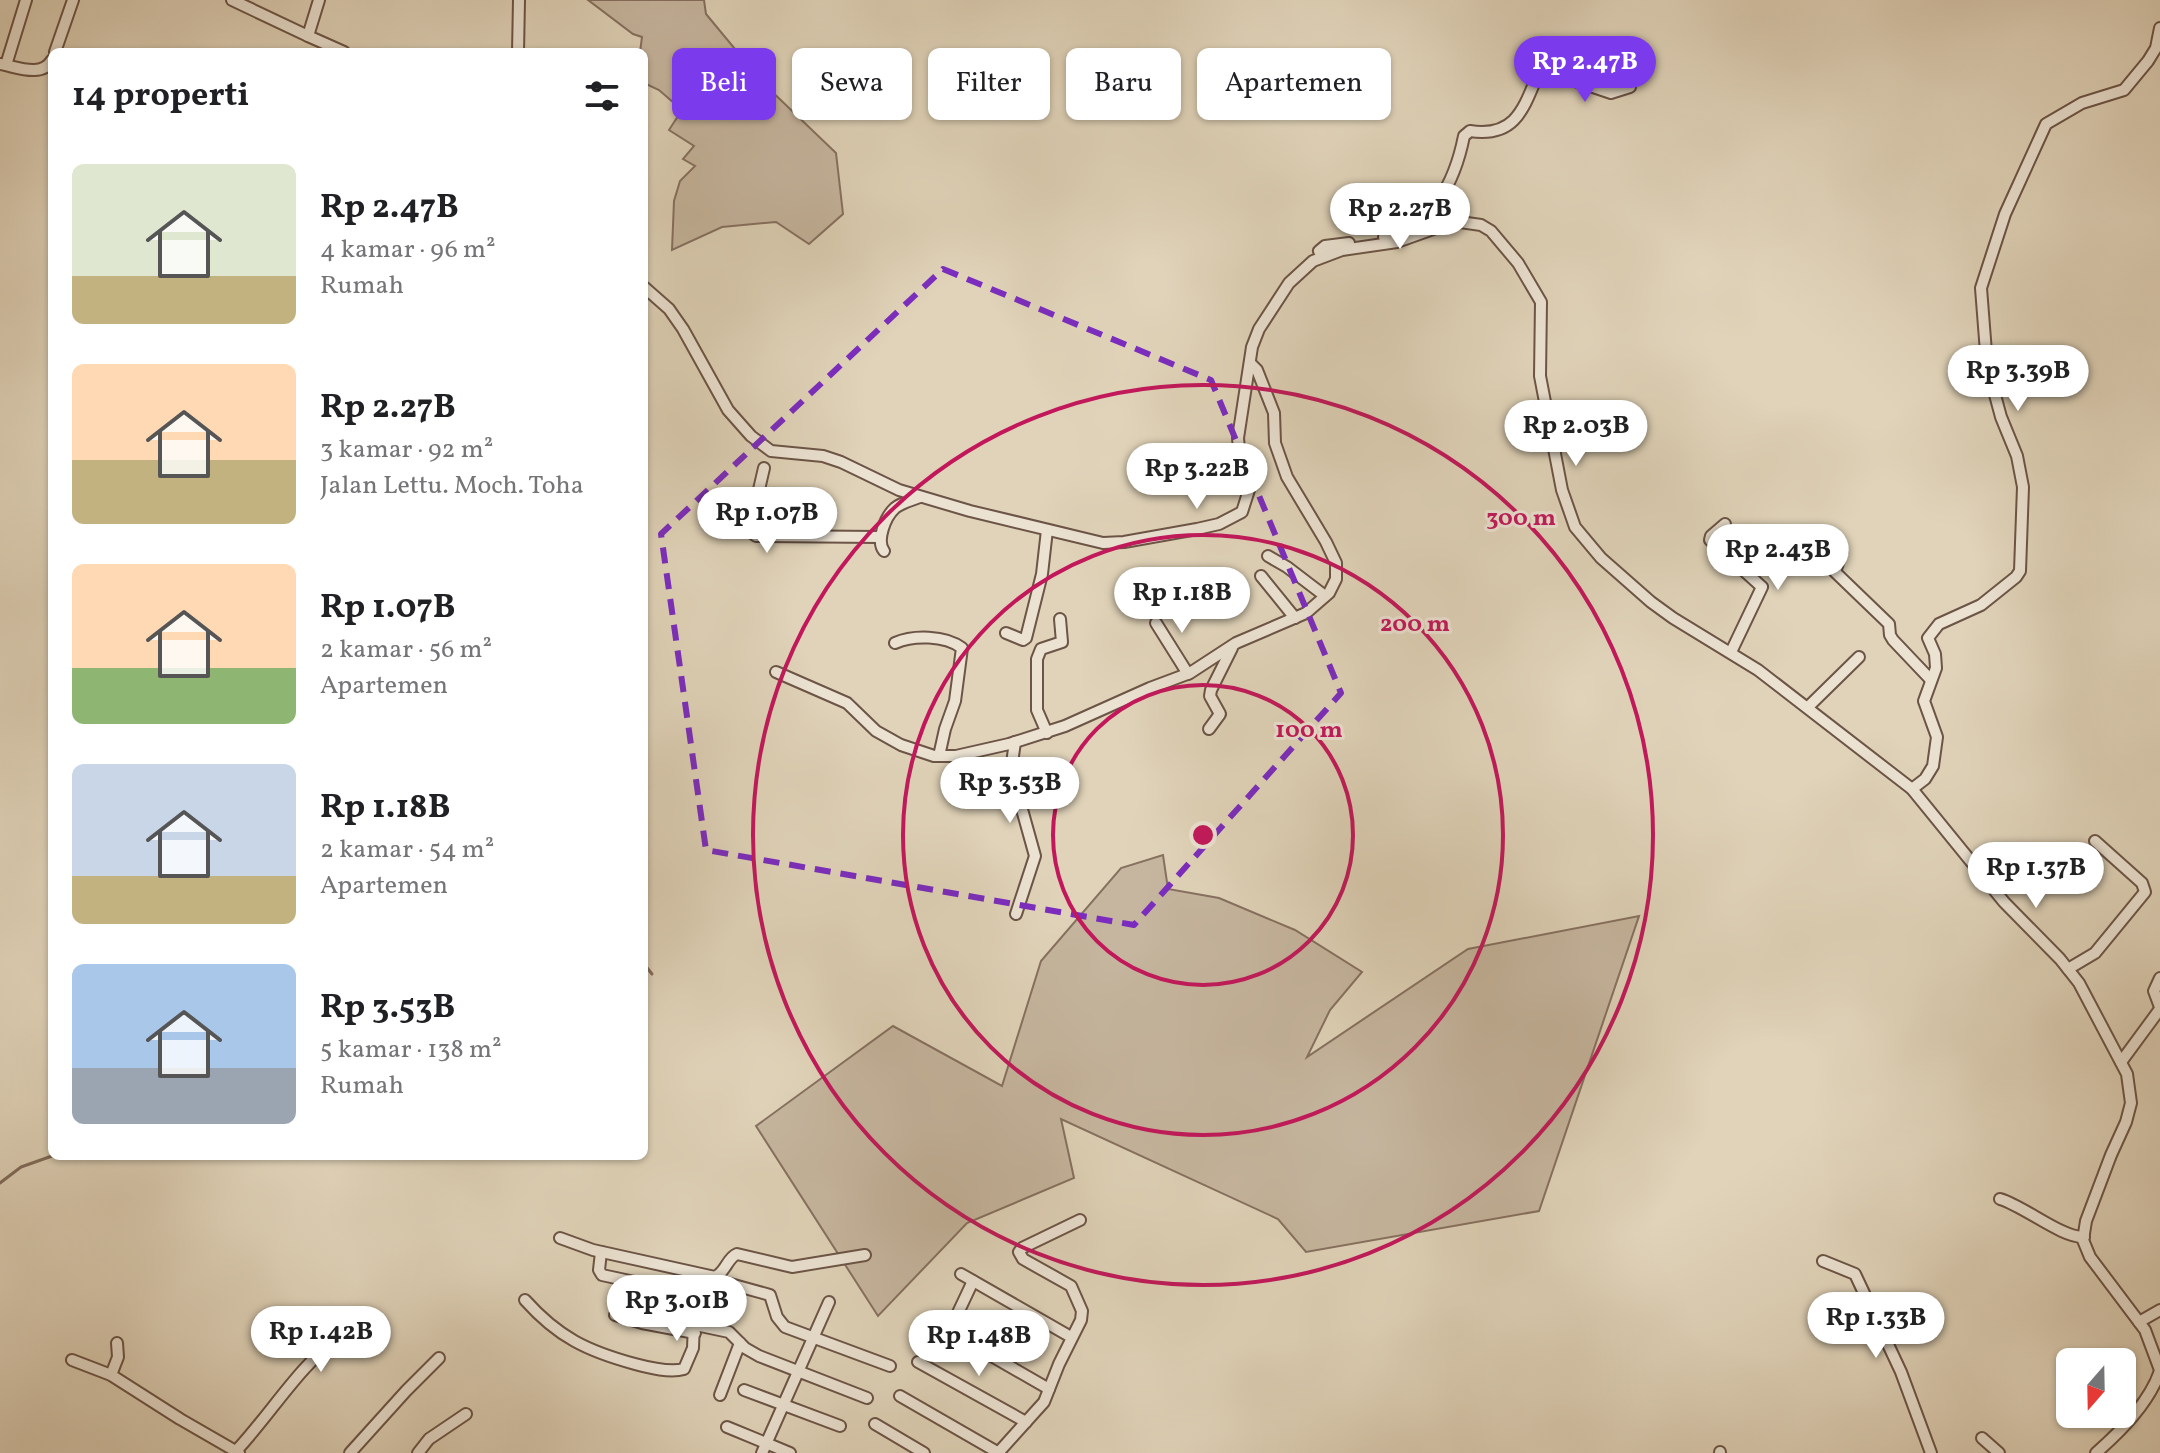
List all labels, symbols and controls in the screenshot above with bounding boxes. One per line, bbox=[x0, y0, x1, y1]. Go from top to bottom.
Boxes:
pin: Rp 2.47B bbox=[1502, 36, 1668, 104]
text: Rp 2.47B bbox=[1532, 44, 1638, 80]
chip: Beli bbox=[672, 48, 776, 120]
chip: Sewa bbox=[792, 48, 912, 120]
chip: Filter bbox=[928, 48, 1050, 120]
chip: Baru bbox=[1066, 48, 1181, 120]
chip: Apartemen bbox=[1197, 48, 1391, 120]
text: 14 properti bbox=[72, 73, 249, 120]
icon: filters bbox=[580, 74, 624, 118]
pin: Rp 2.27B bbox=[1317, 183, 1483, 251]
text: Rp 2.47B bbox=[320, 185, 459, 232]
text: Rp 2.27B bbox=[1348, 191, 1452, 227]
icon: home bbox=[136, 196, 232, 292]
text: 4 kamar · 96 m² bbox=[320, 232, 496, 268]
text: Rumah bbox=[320, 268, 404, 304]
pin: Rp 3.39B bbox=[1935, 345, 2101, 413]
text: Rp 3.39B bbox=[1966, 353, 2070, 389]
text: Rp 2.27B bbox=[320, 385, 456, 432]
icon: home bbox=[136, 396, 232, 492]
pin: Rp 2.03B bbox=[1493, 400, 1659, 468]
text: Rp 2.03B bbox=[1522, 408, 1630, 444]
text: 3 kamar · 92 m² bbox=[320, 432, 493, 468]
pin: Rp 3.22B bbox=[1114, 443, 1280, 511]
text: Rp 3.22B bbox=[1145, 451, 1249, 487]
text: Jalan Lettu. Moch. Toha bbox=[320, 468, 584, 504]
pin: Rp 1.07B bbox=[684, 487, 850, 555]
text: Rp 1.07B bbox=[715, 495, 819, 531]
text: 300 m bbox=[1486, 502, 1556, 536]
pin: Rp 2.43B bbox=[1695, 524, 1861, 592]
text: Rp 2.43B bbox=[1725, 532, 1831, 568]
pin: Rp 1.18B bbox=[1099, 567, 1265, 635]
text: Rp 1.18B bbox=[1132, 575, 1232, 611]
text: Rp 1.07B bbox=[320, 585, 455, 632]
icon: home bbox=[136, 596, 232, 692]
text: 200 m bbox=[1380, 608, 1450, 642]
text: 2 kamar · 56 m² bbox=[320, 632, 492, 668]
text: Apartemen bbox=[320, 668, 448, 704]
text: 100 m bbox=[1275, 714, 1343, 748]
pin: Rp 3.53B bbox=[927, 757, 1093, 825]
text: Rp 3.53B bbox=[958, 765, 1062, 801]
text: Rp 1.18B bbox=[320, 785, 450, 832]
icon: home bbox=[136, 796, 232, 892]
centre of rings bbox=[1189, 821, 1217, 849]
text: 2 kamar · 54 m² bbox=[320, 832, 495, 868]
pin: Rp 1.37B bbox=[1953, 842, 2119, 910]
text: Rp 1.37B bbox=[1986, 850, 2086, 886]
text: Apartemen bbox=[320, 868, 448, 904]
text: Rp 3.53B bbox=[320, 985, 455, 1032]
icon: home bbox=[136, 996, 232, 1092]
text: 5 kamar · 138 m² bbox=[320, 1032, 502, 1068]
text: Rumah bbox=[320, 1068, 404, 1104]
pin: Rp 3.01B bbox=[594, 1275, 760, 1343]
text: Rp 3.01B bbox=[625, 1283, 729, 1319]
pin: Rp 1.33B bbox=[1793, 1292, 1959, 1360]
text: Rp 1.33B bbox=[1825, 1300, 1927, 1336]
pin: Rp 1.42B bbox=[238, 1306, 404, 1374]
pin: Rp 1.48B bbox=[896, 1310, 1062, 1378]
text: Rp 1.42B bbox=[269, 1314, 373, 1350]
text: Rp 1.48B bbox=[927, 1318, 1031, 1354]
north arrow bbox=[2056, 1348, 2136, 1428]
map controls bbox=[2056, 1348, 2136, 1428]

